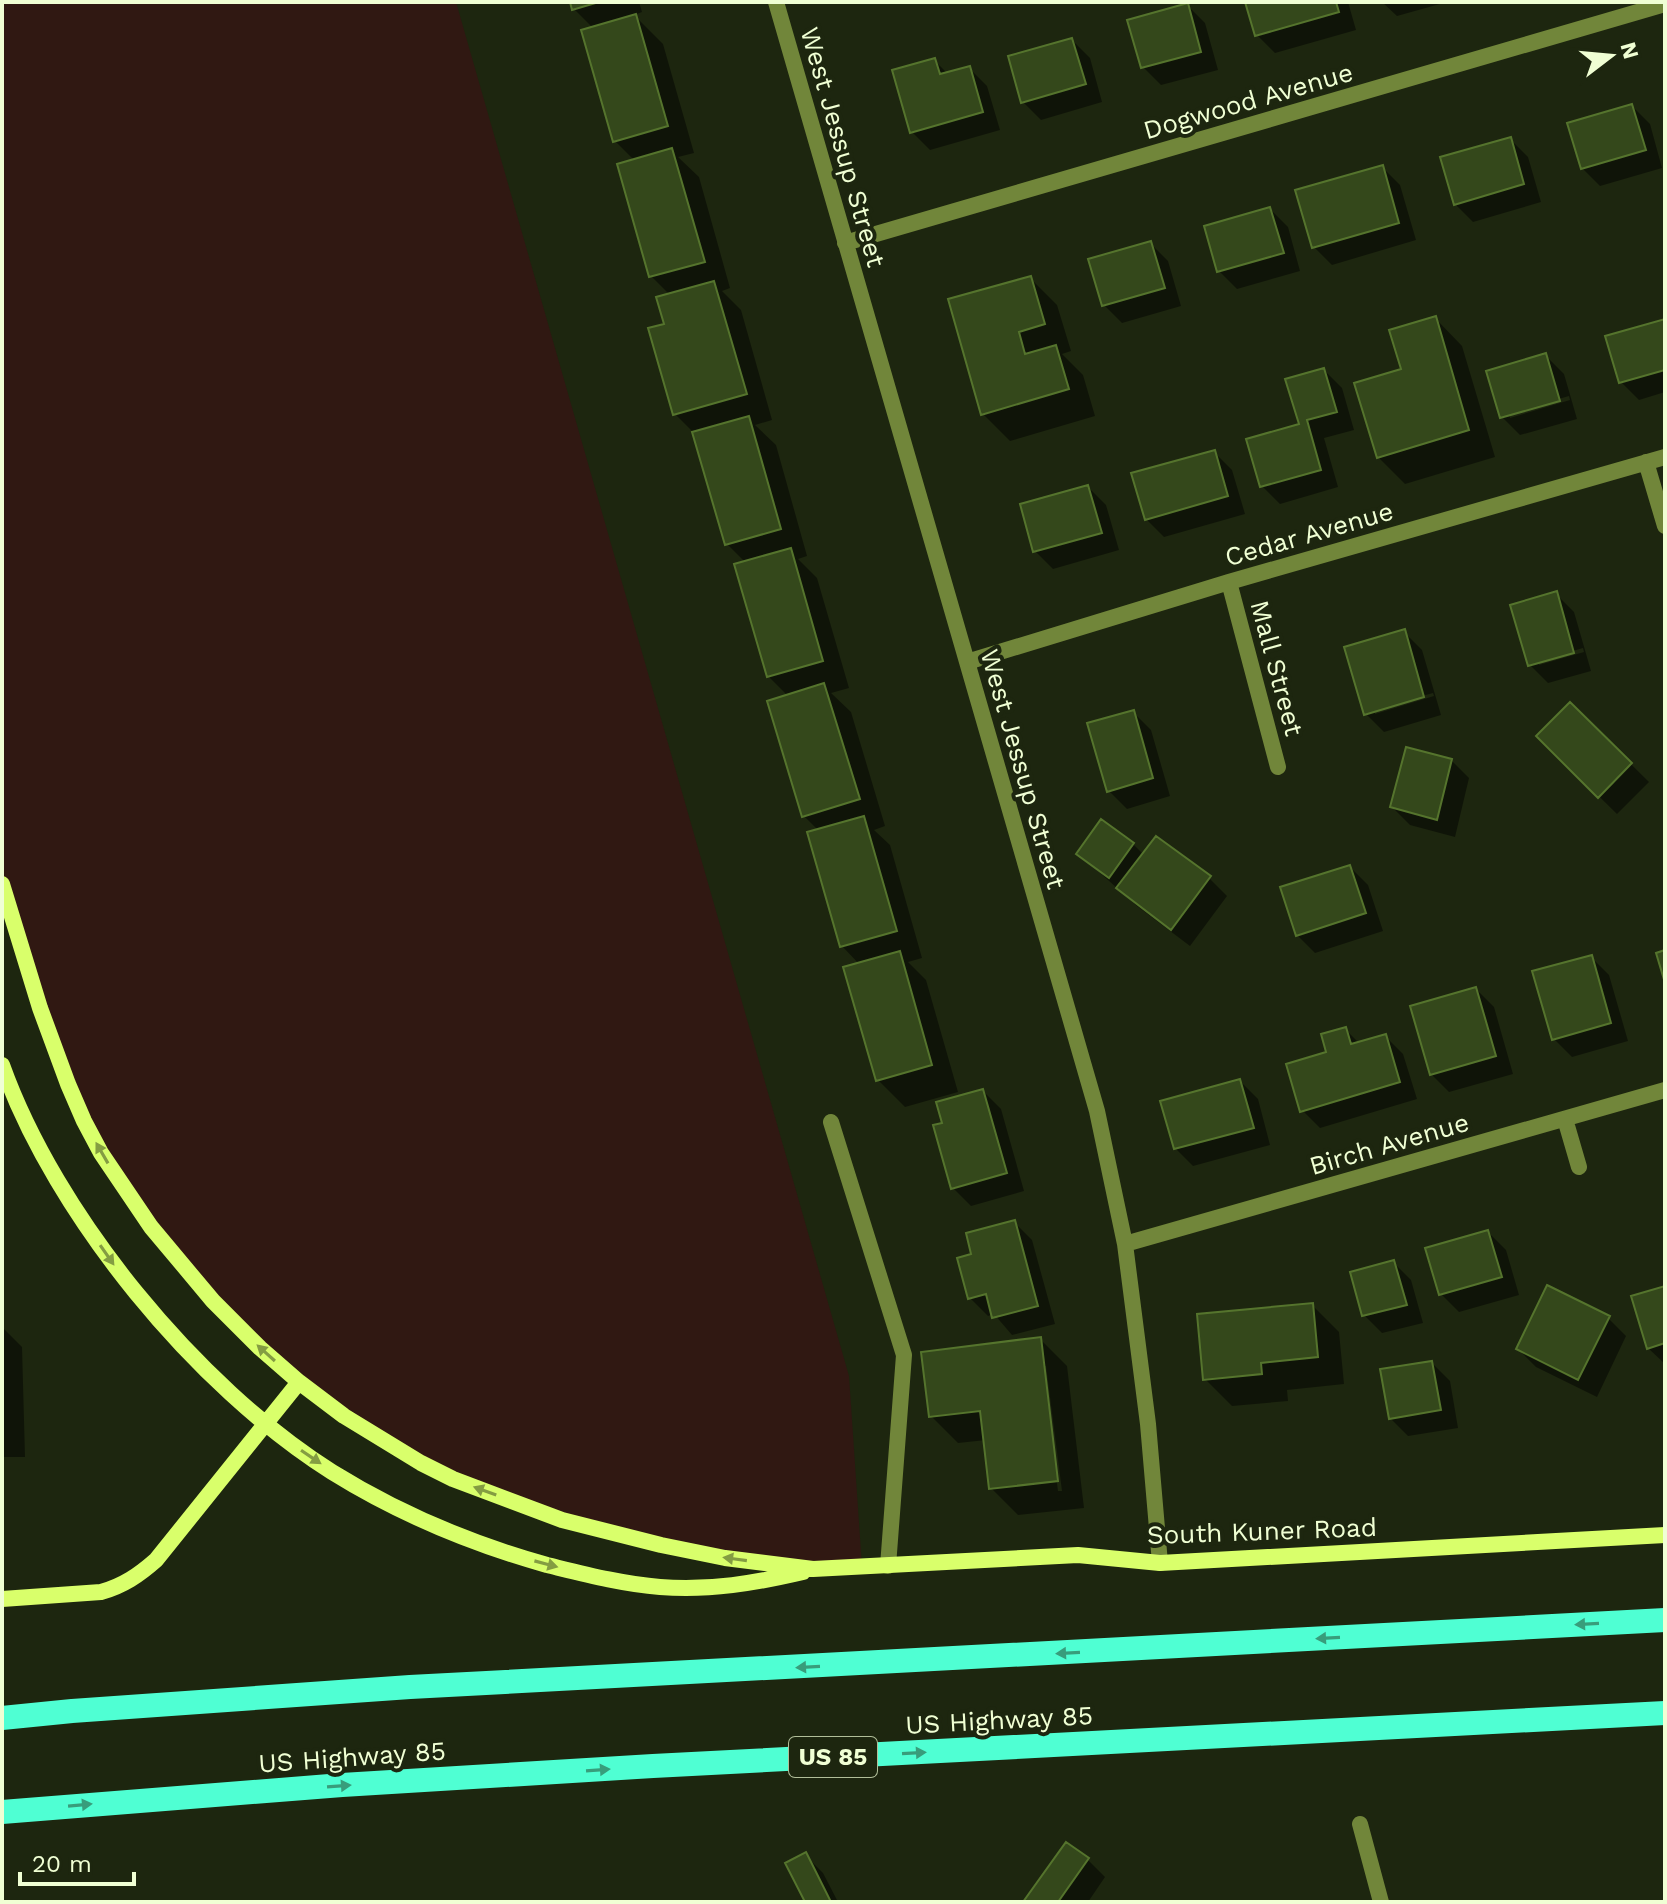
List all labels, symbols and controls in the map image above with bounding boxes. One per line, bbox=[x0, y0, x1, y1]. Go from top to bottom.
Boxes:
north arrow bbox=[1571, 16, 1651, 96]
street label: West Jessup Street bbox=[794, 24, 892, 271]
text: N bbox=[1615, 39, 1644, 62]
street label: Dogwood Avenue bbox=[1140, 57, 1356, 145]
street label: Cedar Avenue bbox=[1221, 496, 1397, 572]
street label: Mall Street bbox=[1245, 597, 1309, 739]
street label: West Jessup Street bbox=[974, 646, 1072, 893]
street label: Birch Avenue bbox=[1306, 1107, 1472, 1181]
one-way arrow bbox=[95, 1142, 109, 1164]
one-way arrow bbox=[99, 1244, 115, 1266]
one-way arrow bbox=[257, 1345, 276, 1363]
one-way arrow bbox=[300, 1449, 321, 1464]
one-way arrow bbox=[473, 1484, 497, 1497]
street label: South Kuner Road bbox=[1147, 1512, 1377, 1550]
one-way arrow bbox=[723, 1552, 748, 1565]
one-way arrow bbox=[534, 1559, 559, 1571]
one-way arrow bbox=[1574, 1618, 1599, 1631]
one-way arrow bbox=[1314, 1632, 1340, 1645]
one-way arrow bbox=[1055, 1646, 1080, 1659]
one-way arrow bbox=[795, 1661, 820, 1674]
street label: US Highway 85 bbox=[904, 1700, 1094, 1740]
street label: US Highway 85 bbox=[257, 1735, 447, 1779]
road number: US 85 bbox=[789, 1737, 877, 1777]
one-way arrow bbox=[902, 1746, 927, 1759]
one-way arrow bbox=[586, 1763, 612, 1776]
one-way arrow bbox=[327, 1779, 352, 1792]
one-way arrow bbox=[68, 1798, 93, 1811]
scale bar bbox=[20, 1836, 134, 1886]
text: 20 m bbox=[32, 1850, 92, 1878]

